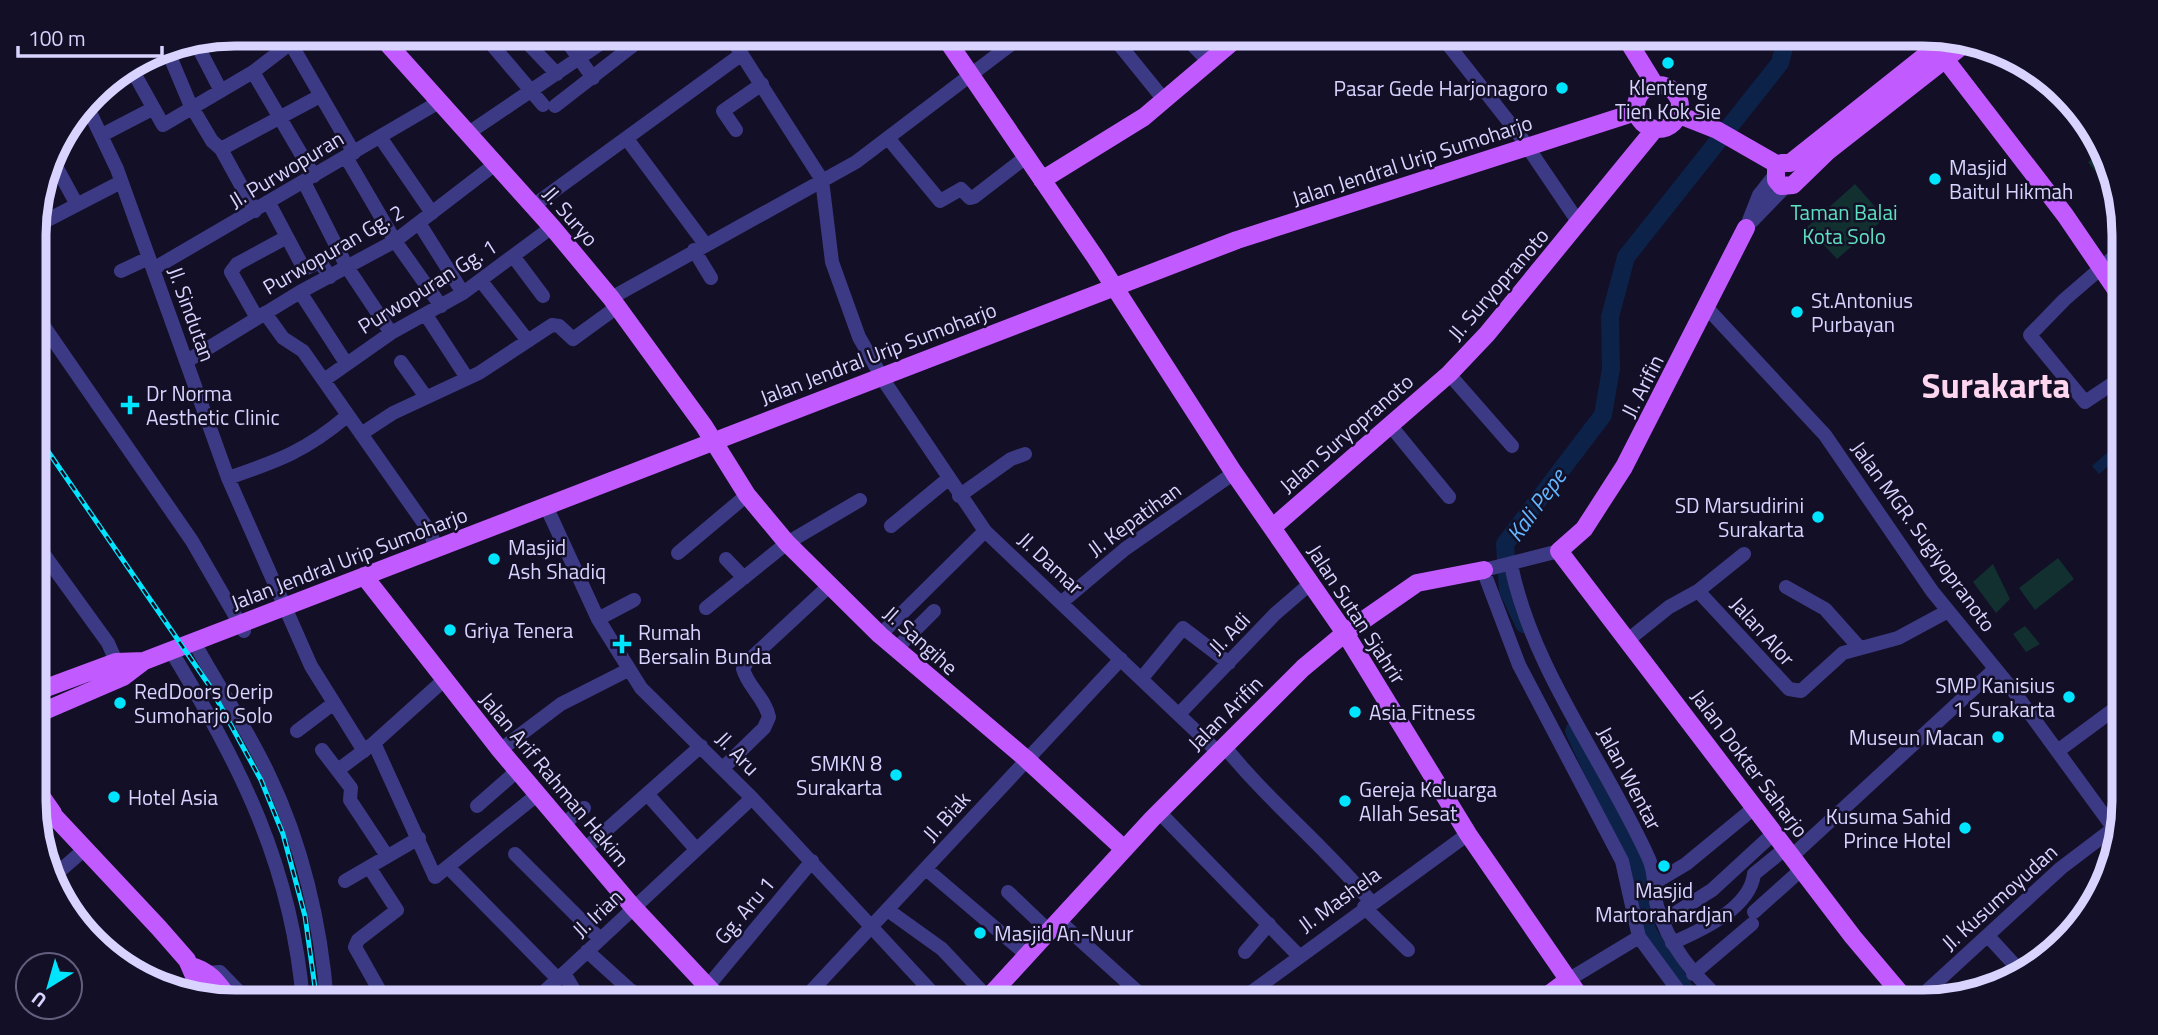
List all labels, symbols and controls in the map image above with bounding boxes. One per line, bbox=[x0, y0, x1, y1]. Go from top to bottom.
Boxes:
scale bar bbox=[18, 14, 161, 58]
text: 100 m bbox=[28, 22, 85, 54]
marker: Klenteng Tien Kok Sie bbox=[1660, 55, 1676, 71]
place label: Klenteng Tien Kok Sie bbox=[1615, 71, 1721, 127]
place label: Pasar Gede Harjonagoro bbox=[1334, 72, 1548, 104]
marker: Pasar Gede Harjonagoro bbox=[1554, 80, 1570, 96]
street label: Jalan Jendral Urip Sumoharjo bbox=[1288, 106, 1536, 214]
street label: Jl. Purwopuran bbox=[222, 122, 350, 216]
place label: Masjid Baitul Hikmah bbox=[1949, 151, 2073, 207]
marker: Masjid Baitul Hikmah bbox=[1927, 171, 1943, 187]
street label: Jl. Suryo bbox=[536, 179, 606, 253]
street label: Purwopuran Gg. 2 bbox=[256, 196, 410, 302]
park label: Taman Balai Kota Solo bbox=[1790, 196, 1898, 252]
street label: Jl. Suryopranoto bbox=[1440, 220, 1556, 348]
street label: Purwopuran Gg. 1 bbox=[351, 230, 503, 342]
street label: Jl. Sindutan bbox=[160, 262, 224, 366]
place label: St.Antonius Purbayan bbox=[1811, 284, 1913, 340]
street label: Jalan Jendral Urip Sumoharjo bbox=[755, 293, 1001, 413]
marker: St.Antonius Purbayan bbox=[1789, 304, 1805, 320]
street label: Jl. Arifin bbox=[1612, 349, 1672, 423]
district label: Surakarta bbox=[1922, 358, 2070, 412]
street label: Jalan Suryopranoto bbox=[1272, 366, 1420, 500]
place label: Dr Norma Aesthetic Clinic bbox=[146, 377, 280, 433]
marker: Dr Norma Aesthetic Clinic bbox=[120, 395, 140, 415]
street label: Jalan MGR. Sugiyopranoto bbox=[1844, 434, 2004, 638]
water label: Kali Pepe bbox=[1497, 460, 1575, 549]
street label: Jl. Kepatihan bbox=[1081, 474, 1187, 564]
place label: SD Marsudirini Surakarta bbox=[1675, 489, 1804, 545]
street label: Jalan Jendral Urip Sumoharjo bbox=[226, 498, 472, 618]
marker: SD Marsudirini Surakarta bbox=[1810, 509, 1826, 525]
street label: Jl. Damar bbox=[1011, 524, 1091, 602]
place label: Masjid Ash Shadiq bbox=[508, 531, 606, 587]
street label: Jalan Sutan Sjahrir bbox=[1300, 538, 1414, 690]
marker: Masjid Ash Shadiq bbox=[486, 551, 502, 567]
street label: Jalan Alor bbox=[1723, 589, 1803, 673]
street label: Jl. Sangihe bbox=[877, 598, 965, 682]
street label: Jl. Adi bbox=[1201, 605, 1257, 661]
place label: Griya Tenera bbox=[464, 614, 574, 646]
place label: Rumah Bersalin Bunda bbox=[638, 616, 772, 672]
marker: Griya Tenera bbox=[442, 622, 458, 638]
marker: Rumah Bersalin Bunda bbox=[612, 634, 632, 654]
street label: Jalan Arifin bbox=[1180, 668, 1270, 758]
place label: SMP Kanisius 1 Surakarta bbox=[1935, 669, 2055, 725]
place label: RedDoors Oerip Sumoharjo Solo bbox=[134, 675, 273, 731]
street label: Jalan Dokter Saharjo bbox=[1683, 682, 1817, 844]
street label: Jalan Arif Rahman Hakim bbox=[472, 685, 638, 873]
marker: SMP Kanisius 1 Surakarta bbox=[2061, 689, 2077, 705]
marker: RedDoors Oerip Sumoharjo Solo bbox=[112, 695, 128, 711]
place label: Asia Fitness bbox=[1369, 696, 1475, 728]
marker: Asia Fitness bbox=[1347, 704, 1363, 720]
street label: Jalan Wentar bbox=[1589, 721, 1671, 835]
place label: Museun Macan bbox=[1849, 721, 1984, 753]
street label: Jl. Aru bbox=[709, 724, 767, 782]
marker: Museun Macan bbox=[1990, 729, 2006, 745]
place label: SMKN 8 Surakarta bbox=[796, 747, 882, 803]
marker: SMKN 8 Surakarta bbox=[888, 767, 904, 783]
place label: Gereja Keluarga Allah Sesat bbox=[1359, 773, 1498, 829]
place label: Hotel Asia bbox=[128, 781, 218, 813]
street label: Jl. Biak bbox=[915, 784, 977, 848]
marker: Hotel Asia bbox=[106, 789, 122, 805]
marker: Gereja Keluarga Allah Sesat bbox=[1337, 793, 1353, 809]
place label: Kusuma Sahid Prince Hotel bbox=[1826, 800, 1951, 856]
marker: Kusuma Sahid Prince Hotel bbox=[1957, 820, 1973, 836]
street label: Jl. Kusumoyudan bbox=[1934, 836, 2064, 958]
street label: Jl. Mashela bbox=[1291, 858, 1387, 940]
marker: Masjid Martorahardjan bbox=[1656, 858, 1672, 874]
street label: Gg. Aru 1 bbox=[706, 869, 782, 951]
place label: Masjid Martorahardjan bbox=[1595, 874, 1733, 930]
street label: Jl. Irian bbox=[565, 881, 629, 945]
place label: Masjid An-Nuur bbox=[994, 917, 1134, 949]
marker: Masjid An-Nuur bbox=[972, 925, 988, 941]
north arrow bbox=[14, 951, 84, 1021]
text: U bbox=[25, 985, 52, 1015]

